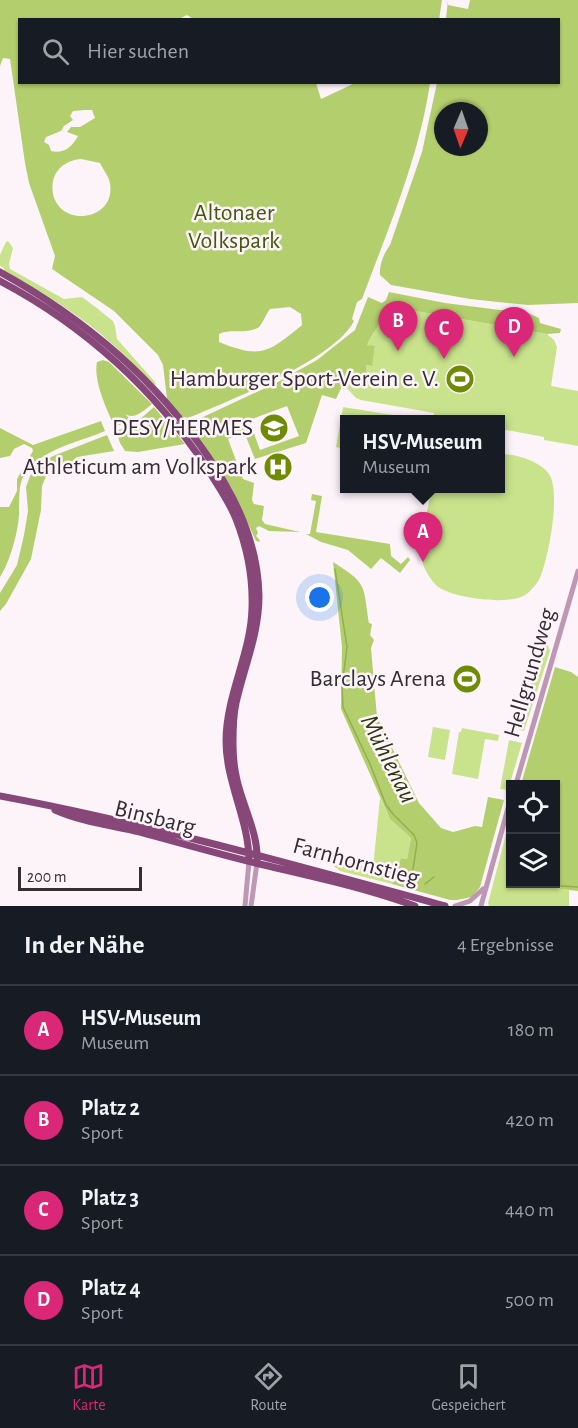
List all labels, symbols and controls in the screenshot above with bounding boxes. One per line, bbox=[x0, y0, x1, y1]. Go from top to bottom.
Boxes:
search box bbox=[18, 18, 560, 84]
icon: search bbox=[39, 35, 72, 68]
text: Hier suchen bbox=[87, 40, 189, 62]
north arrow bbox=[434, 102, 488, 156]
park label: Altonaer Volkspark bbox=[188, 201, 280, 253]
pin: B bbox=[378, 302, 418, 351]
pin: D bbox=[494, 308, 534, 357]
pin: C bbox=[424, 310, 464, 359]
sports icon: Hamburger Sport-Verein e. V. bbox=[444, 363, 476, 395]
place label: Hamburger Sport-Verein e. V. bbox=[170, 367, 439, 391]
school or university icon: DESY/HERMES bbox=[258, 412, 290, 444]
popup bbox=[340, 415, 505, 493]
place label: DESY/HERMES bbox=[112, 416, 253, 440]
text: HSV-Museum bbox=[362, 431, 483, 453]
hospital icon: Athleticum am Volkspark bbox=[262, 451, 294, 483]
place label: Athleticum am Volkspark bbox=[23, 455, 257, 479]
text: Museum bbox=[362, 457, 431, 477]
pin: A bbox=[404, 512, 442, 562]
your location bbox=[305, 583, 334, 612]
street label: Hellgrundweg bbox=[500, 605, 560, 740]
sports icon: Barclays Arena bbox=[451, 663, 483, 695]
place label: Barclays Arena bbox=[310, 667, 446, 691]
water label: Mühlenau bbox=[356, 711, 422, 807]
map controls bbox=[506, 780, 560, 888]
button: locate bbox=[506, 780, 560, 834]
street label: Binsbarg bbox=[112, 796, 198, 840]
street label: Farnhornstieg bbox=[290, 834, 422, 890]
button: layers bbox=[506, 834, 560, 888]
scale bar bbox=[18, 864, 142, 892]
text: 200 m bbox=[27, 869, 67, 885]
text: In der Nähe bbox=[24, 932, 144, 958]
text: 4 Ergebnisse bbox=[457, 935, 554, 955]
text: HSV-Museum bbox=[81, 1007, 201, 1029]
text: A bbox=[38, 1020, 50, 1040]
text: 180 m bbox=[508, 1020, 554, 1040]
text: Museum bbox=[81, 1033, 149, 1053]
text: Platz 2 bbox=[81, 1097, 140, 1119]
text: B bbox=[38, 1110, 49, 1130]
text: 420 m bbox=[505, 1110, 554, 1130]
text: Sport bbox=[81, 1123, 123, 1143]
text: Platz 3 bbox=[81, 1187, 139, 1209]
text: C bbox=[38, 1200, 49, 1220]
text: 440 m bbox=[505, 1200, 554, 1220]
text: Sport bbox=[81, 1213, 123, 1233]
text: Platz 4 bbox=[81, 1277, 141, 1299]
text: D bbox=[37, 1290, 50, 1310]
text: 500 m bbox=[505, 1290, 554, 1310]
text: Sport bbox=[81, 1303, 123, 1323]
tab: Karte bbox=[72, 1360, 106, 1415]
tab: Route bbox=[250, 1360, 287, 1415]
tab: Gespeichert bbox=[432, 1360, 506, 1415]

